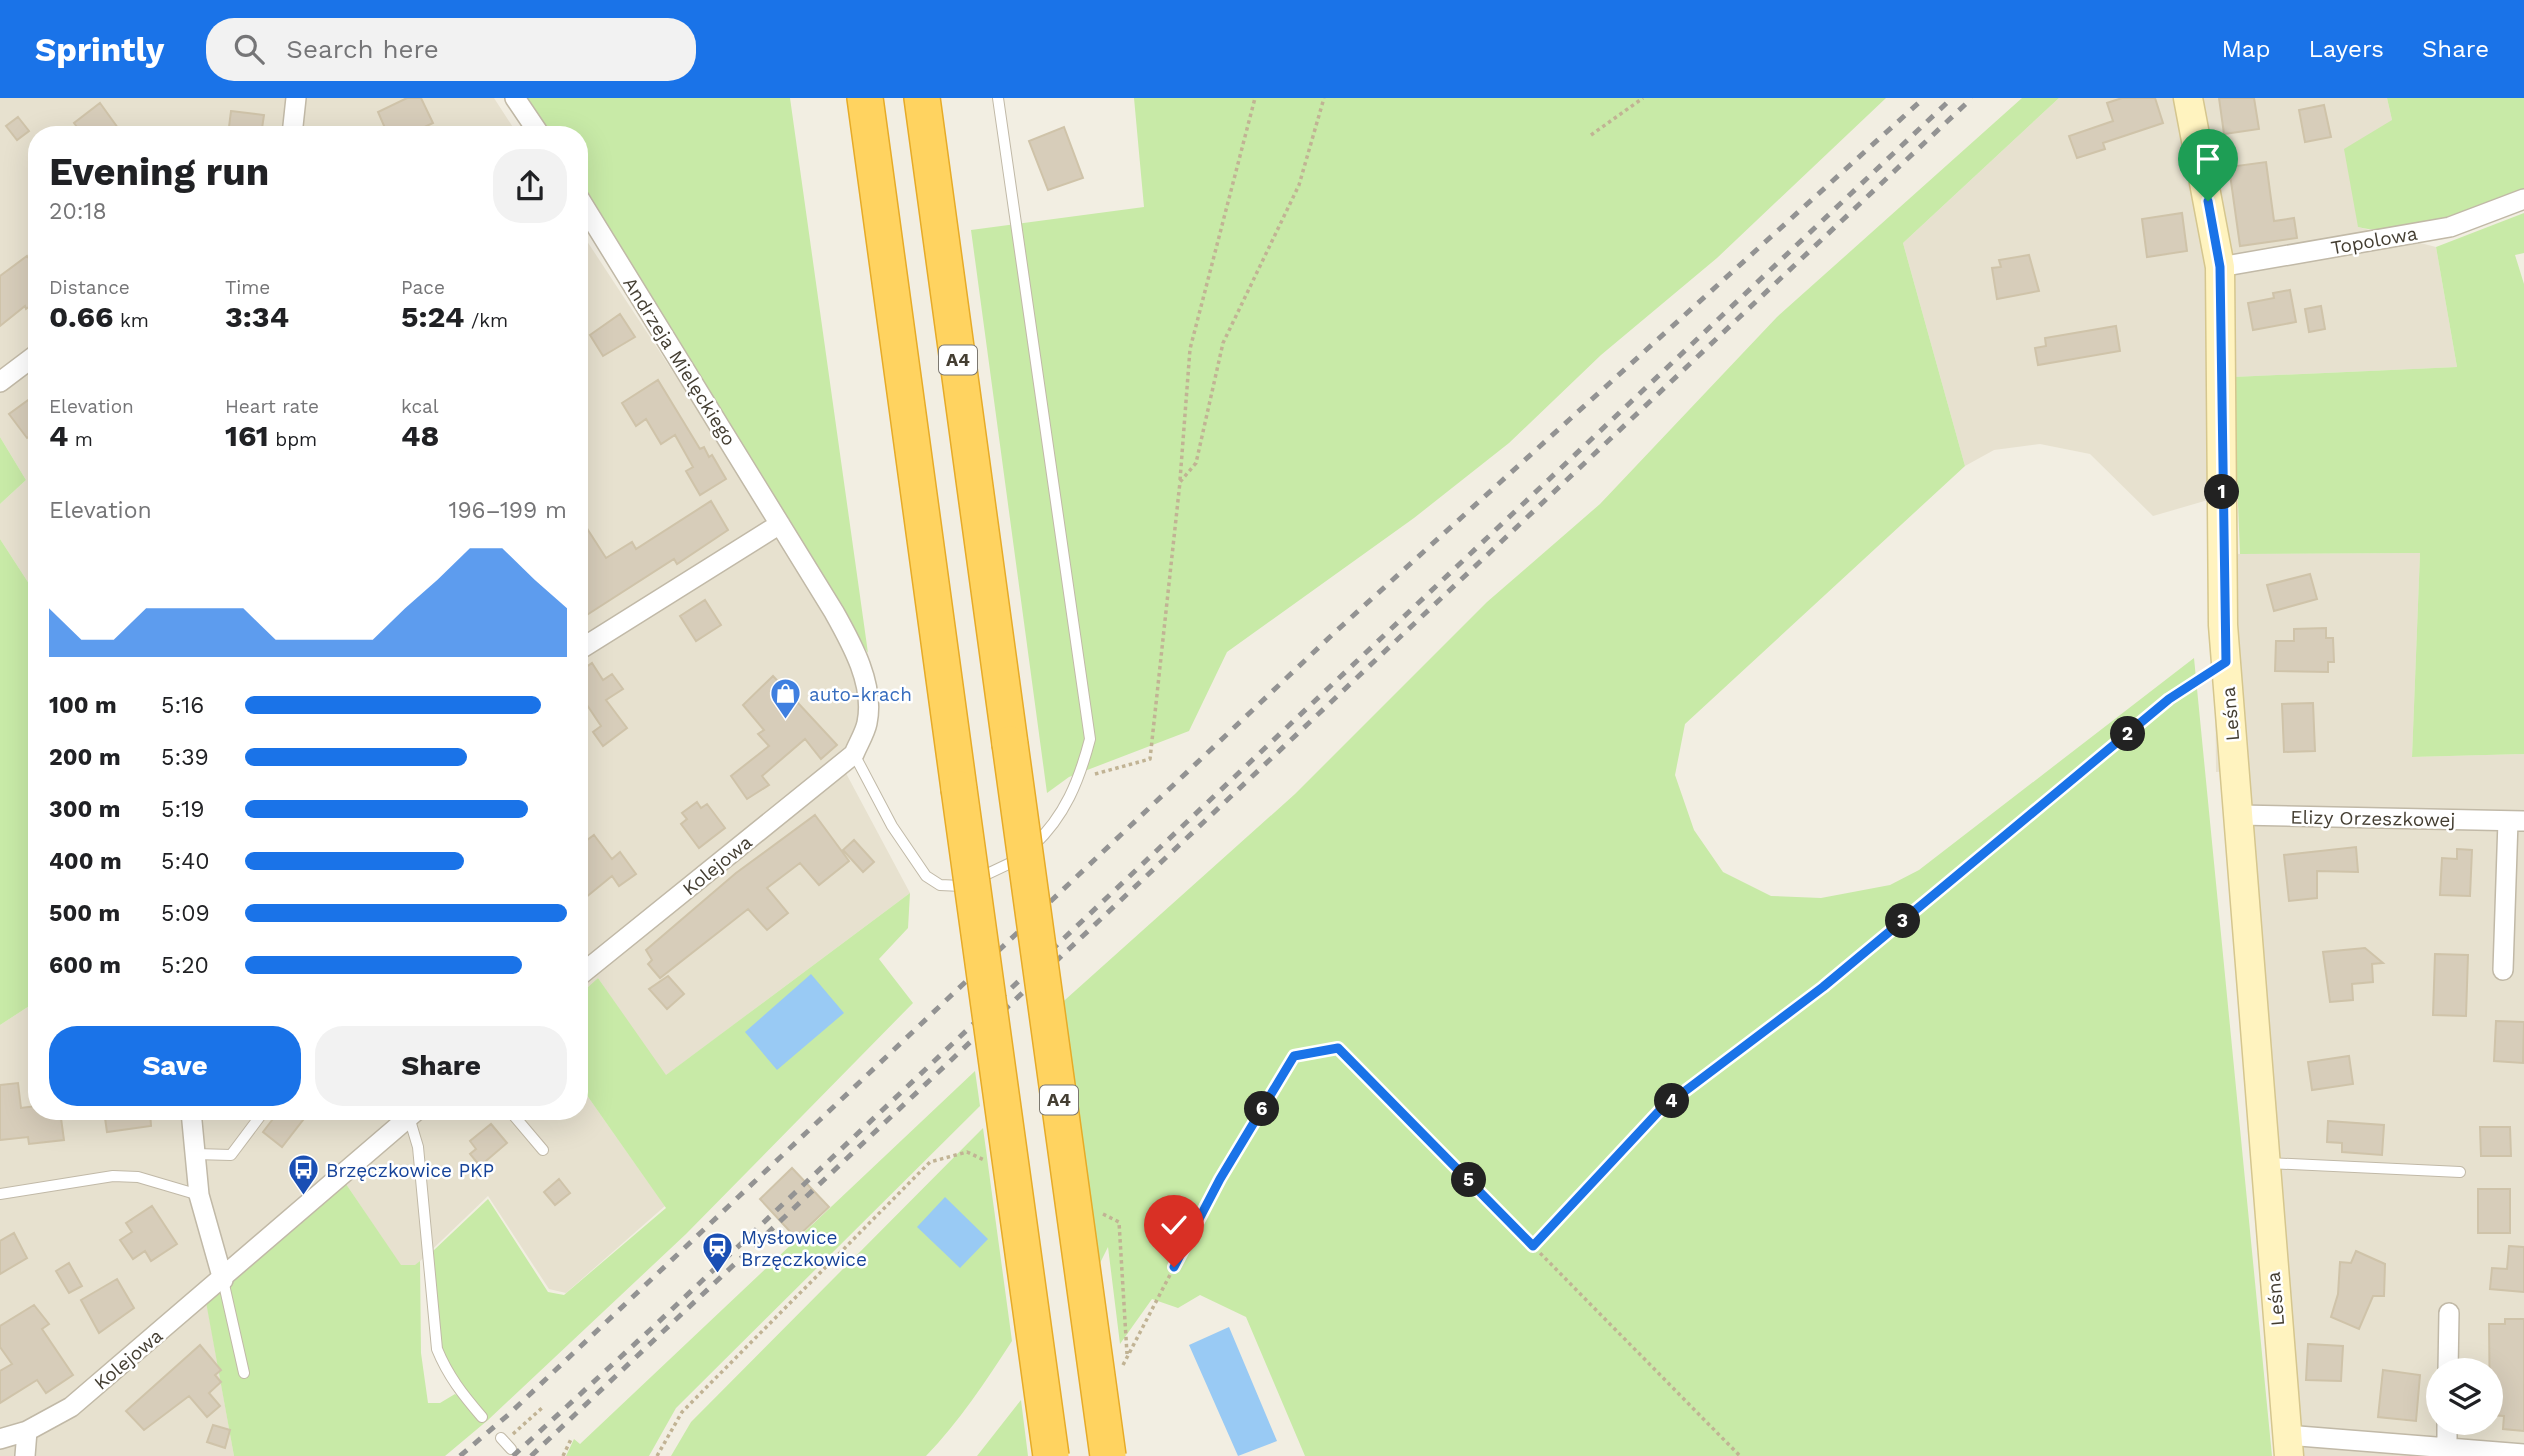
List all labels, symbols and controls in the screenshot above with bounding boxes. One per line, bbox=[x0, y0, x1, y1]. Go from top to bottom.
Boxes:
search box bbox=[206, 18, 696, 81]
text: Sprintly bbox=[35, 30, 164, 69]
icon: search bbox=[230, 30, 268, 68]
text: Search here bbox=[286, 34, 439, 64]
text: Map bbox=[2222, 35, 2270, 63]
text: Layers bbox=[2308, 35, 2384, 63]
text: Share bbox=[2422, 35, 2489, 63]
pin bbox=[2178, 129, 2238, 201]
icon: arrive bbox=[2189, 140, 2227, 178]
button: share bbox=[493, 149, 567, 223]
text: Evening run bbox=[49, 150, 269, 194]
text: 20:18 bbox=[49, 198, 107, 225]
street label: Topolowa bbox=[2329, 222, 2419, 259]
street label: Andrzeja Mielęckiego bbox=[618, 273, 741, 450]
text: Distance bbox=[49, 276, 130, 299]
text: Time bbox=[225, 276, 270, 299]
text: Pace bbox=[401, 276, 445, 299]
text: 0.66 bbox=[49, 299, 114, 334]
text: 3:34 bbox=[225, 299, 289, 334]
text: 5:24 bbox=[401, 299, 464, 334]
text: km bbox=[114, 309, 149, 332]
text: /km bbox=[464, 309, 508, 332]
road number: A4 bbox=[939, 346, 977, 374]
text: Elevation bbox=[49, 395, 134, 418]
text: Heart rate bbox=[225, 395, 319, 418]
text: kcal bbox=[401, 395, 439, 418]
text: 4 bbox=[49, 418, 68, 453]
text: 161 bbox=[225, 418, 269, 453]
text: 48 bbox=[401, 418, 439, 453]
text: m bbox=[68, 428, 93, 451]
text: bpm bbox=[269, 428, 317, 451]
pin: 1 bbox=[2204, 474, 2240, 510]
text: 1 bbox=[2217, 480, 2226, 503]
text: Elevation bbox=[49, 497, 152, 524]
text: 196–199 m bbox=[448, 497, 567, 524]
shop icon: auto-krach bbox=[769, 677, 803, 721]
place label: auto-krach bbox=[809, 683, 912, 706]
street label: Leśna bbox=[2217, 686, 2244, 742]
text: 100 m bbox=[49, 692, 117, 719]
text: 5:16 bbox=[161, 692, 204, 719]
pin: 2 bbox=[2110, 716, 2146, 752]
text: 2 bbox=[2122, 722, 2133, 745]
text: 200 m bbox=[49, 744, 121, 771]
text: 5:39 bbox=[161, 744, 209, 771]
text: 300 m bbox=[49, 796, 120, 823]
text: 5:19 bbox=[161, 796, 204, 823]
street label: Elizy Orzeszkowej bbox=[2290, 806, 2456, 831]
street label: Kolejowa bbox=[678, 830, 757, 900]
text: 400 m bbox=[49, 848, 122, 875]
text: 5:40 bbox=[161, 848, 210, 875]
text: 500 m bbox=[49, 900, 120, 927]
text: 5:09 bbox=[161, 900, 210, 927]
pin: 3 bbox=[1885, 904, 1920, 938]
text: 3 bbox=[1897, 909, 1908, 932]
text: 600 m bbox=[49, 952, 121, 979]
text: 5:20 bbox=[161, 952, 209, 979]
button: Save bbox=[49, 1026, 301, 1106]
button: Share bbox=[315, 1026, 567, 1106]
pin: 4 bbox=[1654, 1084, 1690, 1118]
road number: A4 bbox=[1040, 1085, 1078, 1114]
text: 4 bbox=[1665, 1089, 1678, 1112]
pin: 6 bbox=[1244, 1091, 1280, 1126]
text: 6 bbox=[1256, 1097, 1267, 1120]
bus stop icon: Brzęczkowice PKP bbox=[286, 1153, 320, 1197]
place label: Brzęczkowice PKP bbox=[326, 1159, 494, 1182]
pin: 5 bbox=[1452, 1162, 1486, 1198]
text: 5 bbox=[1463, 1168, 1474, 1191]
pin bbox=[1144, 1195, 1204, 1267]
icon: check bbox=[1155, 1206, 1193, 1244]
place label: Mysłowice Brzęczkowice bbox=[741, 1226, 867, 1271]
station icon: Mysłowice Brzęczkowice bbox=[701, 1231, 735, 1275]
street label: Leśna bbox=[2262, 1271, 2289, 1327]
street label: Kolejowa bbox=[89, 1324, 167, 1395]
map controls bbox=[2426, 1358, 2503, 1435]
button: layers bbox=[2426, 1358, 2503, 1435]

